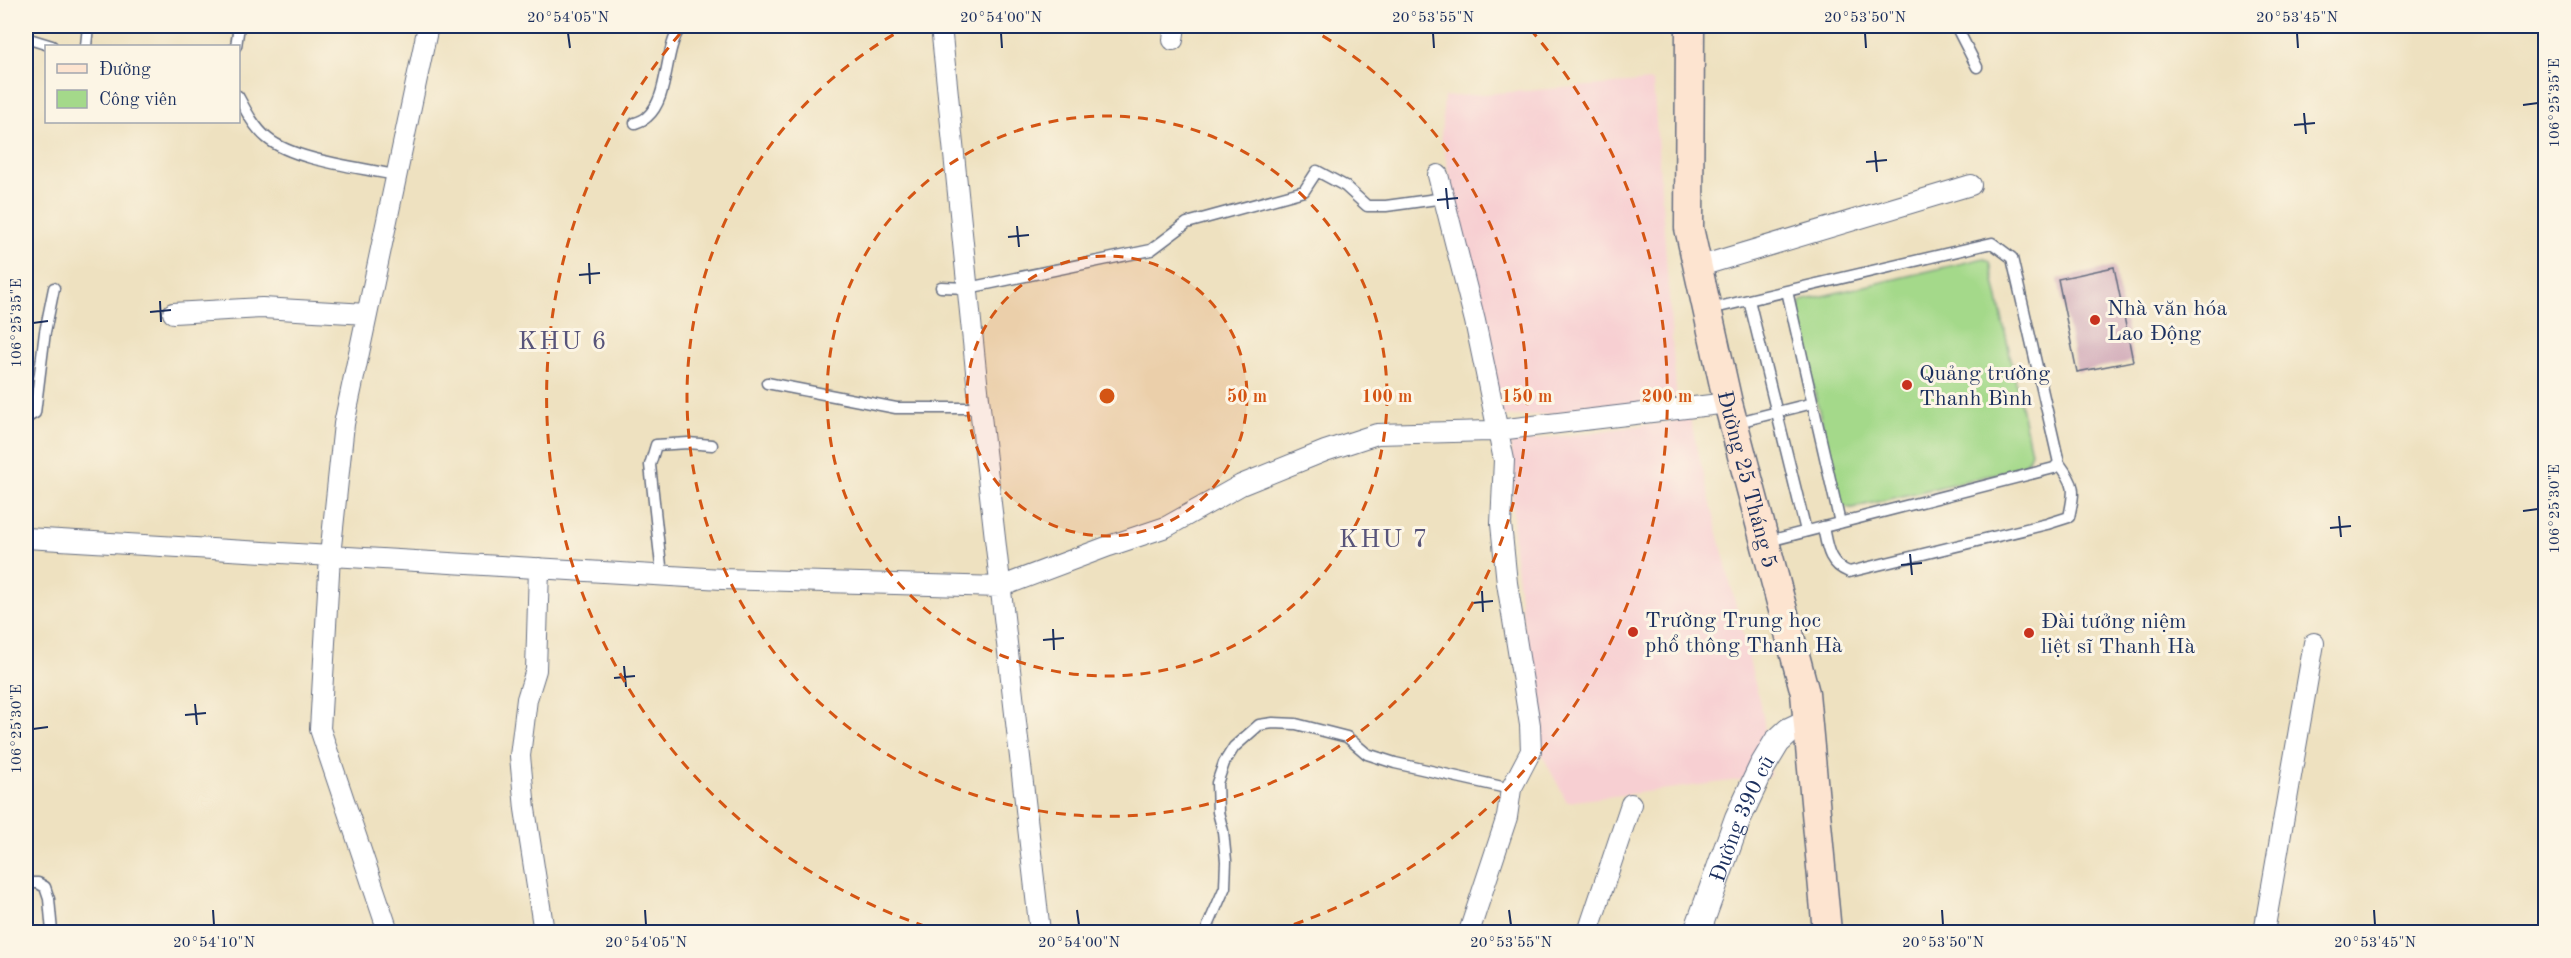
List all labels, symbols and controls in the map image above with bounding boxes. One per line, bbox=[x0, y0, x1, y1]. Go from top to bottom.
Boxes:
text: 20°54'05"N bbox=[527, 11, 609, 26]
text: 20°54'00"N bbox=[960, 11, 1042, 26]
text: 20°53'55"N bbox=[1392, 11, 1474, 26]
text: 20°53'50"N bbox=[1824, 11, 1906, 26]
text: 20°53'45"N bbox=[2256, 11, 2338, 26]
legend bbox=[45, 45, 240, 123]
text: 106°25'35"E bbox=[2548, 58, 2563, 148]
text: Đường bbox=[99, 61, 151, 79]
text: Công viên bbox=[99, 91, 177, 109]
text: 106°25'35"E bbox=[10, 278, 25, 368]
place label: Nhà văn hóa Lao Động bbox=[2107, 298, 2227, 345]
marker: Nhà văn hóa Lao Động bbox=[2088, 313, 2102, 327]
district label: KHU 6 bbox=[518, 329, 608, 355]
place label: Quảng trường Thanh Bình bbox=[1919, 363, 2050, 410]
marker: Quảng trường Thanh Bình bbox=[1900, 378, 1914, 392]
centre of rings bbox=[1097, 386, 1117, 406]
text: 50 m bbox=[1227, 388, 1267, 406]
text: 100 m bbox=[1362, 388, 1412, 406]
text: 150 m bbox=[1502, 388, 1552, 406]
text: 200 m bbox=[1642, 388, 1692, 406]
street label: Đường 25 Tháng 5 bbox=[1713, 389, 1780, 571]
text: 106°25'30"E bbox=[2548, 464, 2563, 554]
district label: KHU 7 bbox=[1339, 527, 1429, 553]
place label: Trường Trung học phổ thông Thanh Hà bbox=[1645, 610, 1843, 657]
place label: Đài tưởng niệm liệt sĩ Thanh Hà bbox=[2041, 611, 2195, 658]
marker: Trường Trung học phổ thông Thanh Hà bbox=[1626, 625, 1640, 639]
marker: Đài tưởng niệm liệt sĩ Thanh Hà bbox=[2022, 626, 2036, 640]
text: 106°25'30"E bbox=[10, 684, 25, 774]
street label: Đường 390 cũ bbox=[1707, 752, 1780, 885]
text: 20°54'10"N bbox=[173, 936, 255, 951]
text: 20°54'05"N bbox=[605, 936, 687, 951]
text: 20°54'00"N bbox=[1038, 936, 1120, 951]
text: 20°53'55"N bbox=[1470, 936, 1552, 951]
text: 20°53'50"N bbox=[1902, 936, 1984, 951]
text: 20°53'45"N bbox=[2334, 936, 2416, 951]

